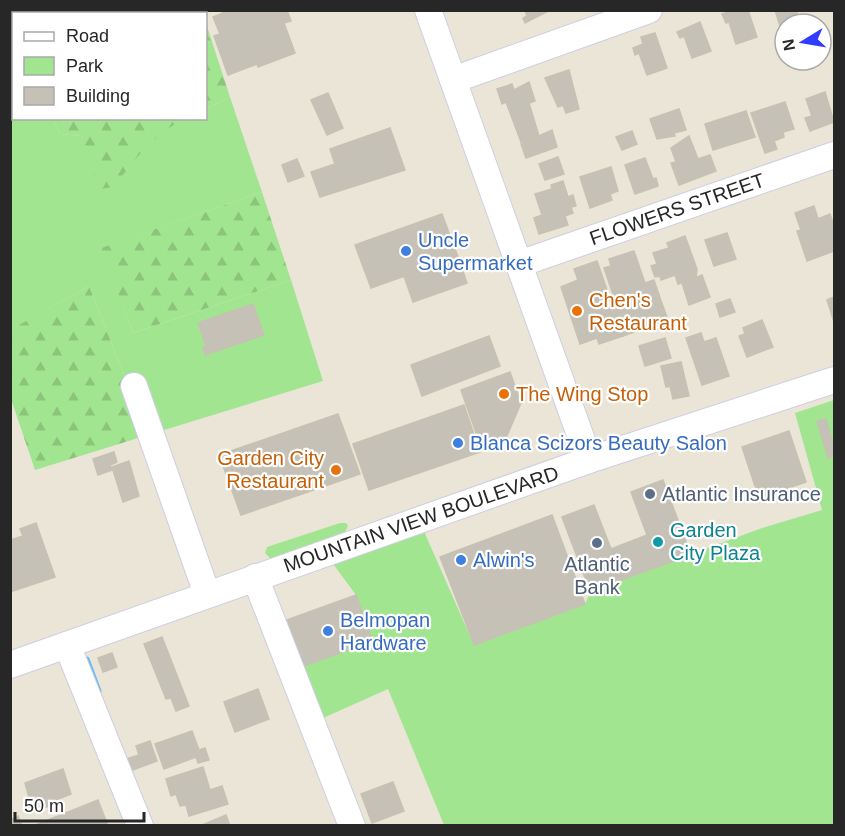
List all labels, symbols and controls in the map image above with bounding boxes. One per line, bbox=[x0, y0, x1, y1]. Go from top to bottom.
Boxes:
legend bbox=[12, 12, 207, 120]
north arrow bbox=[773, 12, 833, 72]
text: Road bbox=[66, 26, 109, 46]
text: N bbox=[779, 37, 798, 52]
text: Park bbox=[66, 56, 104, 76]
text: Building bbox=[66, 86, 130, 106]
street label: FLOWERS STREET bbox=[587, 169, 767, 249]
place label: Uncle Supermarket bbox=[418, 229, 533, 274]
marker: Uncle Supermarket bbox=[399, 244, 413, 258]
place label: Chen's Restaurant bbox=[589, 289, 687, 334]
marker: Chen's Restaurant bbox=[570, 304, 584, 318]
place label: The Wing Stop bbox=[516, 383, 648, 405]
marker: The Wing Stop bbox=[497, 387, 511, 401]
place label: Blanca Scizors Beauty Salon bbox=[470, 432, 727, 454]
marker: Blanca Scizors Beauty Salon bbox=[451, 436, 465, 450]
place label: Garden City Restaurant bbox=[217, 447, 324, 492]
street label: MOUNTAIN VIEW BOULEVARD bbox=[281, 462, 561, 576]
marker: Garden City Restaurant bbox=[329, 463, 343, 477]
place label: Atlantic Insurance bbox=[662, 483, 821, 505]
marker: Atlantic Insurance bbox=[643, 487, 657, 501]
place label: Garden City Plaza bbox=[670, 519, 761, 564]
marker: Garden City Plaza bbox=[651, 535, 665, 549]
marker: Atlantic Bank bbox=[590, 536, 604, 550]
place label: Alwin's bbox=[473, 549, 535, 571]
marker: Alwin's bbox=[454, 553, 468, 567]
place label: Atlantic Bank bbox=[564, 553, 630, 598]
place label: Belmopan Hardware bbox=[340, 609, 430, 654]
marker: Belmopan Hardware bbox=[321, 624, 335, 638]
scale bar bbox=[15, 785, 144, 823]
text: 50 m bbox=[24, 796, 64, 816]

